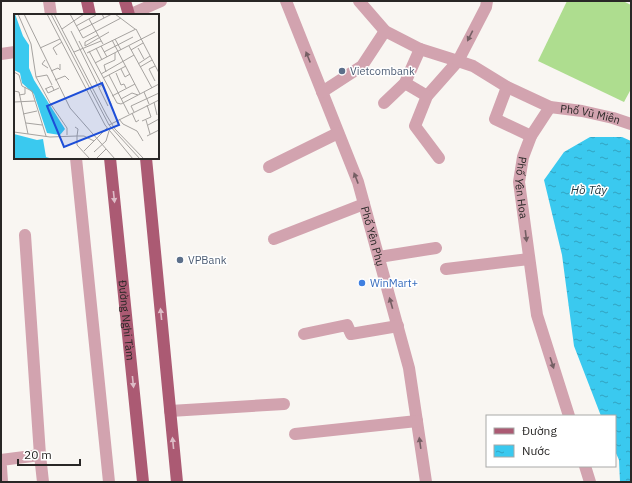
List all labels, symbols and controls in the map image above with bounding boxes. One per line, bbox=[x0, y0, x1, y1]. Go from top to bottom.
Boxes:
inset map bbox=[14, 14, 159, 159]
one-way arrow bbox=[467, 30, 474, 42]
one-way arrow bbox=[305, 51, 311, 62]
place label: Vietcombank bbox=[350, 64, 415, 78]
marker: Vietcombank bbox=[337, 66, 347, 76]
street label: Phố Vũ Miên bbox=[559, 101, 622, 127]
street label: Phố Yên Hoa bbox=[512, 156, 531, 219]
one-way arrow bbox=[352, 171, 358, 183]
water label: Hồ Tây bbox=[571, 182, 608, 197]
one-way arrow bbox=[111, 191, 117, 203]
street label: Phố Yên Phụ bbox=[358, 205, 388, 268]
one-way arrow bbox=[523, 230, 529, 242]
place label: VPBank bbox=[188, 253, 227, 267]
marker: VPBank bbox=[175, 255, 185, 265]
place label: WinMart+ bbox=[370, 276, 418, 290]
marker: WinMart+ bbox=[357, 278, 367, 288]
street label: Đường Nghi Tàm bbox=[115, 279, 138, 361]
one-way arrow bbox=[388, 296, 394, 309]
one-way arrow bbox=[157, 308, 164, 320]
one-way arrow bbox=[549, 357, 555, 369]
one-way arrow bbox=[130, 376, 137, 388]
legend bbox=[486, 415, 616, 467]
text: Đường bbox=[522, 423, 557, 438]
one-way arrow bbox=[170, 437, 177, 449]
one-way arrow bbox=[417, 437, 423, 449]
scale bar bbox=[18, 441, 80, 467]
text: Nước bbox=[522, 443, 550, 458]
text: 20 m bbox=[24, 447, 52, 462]

